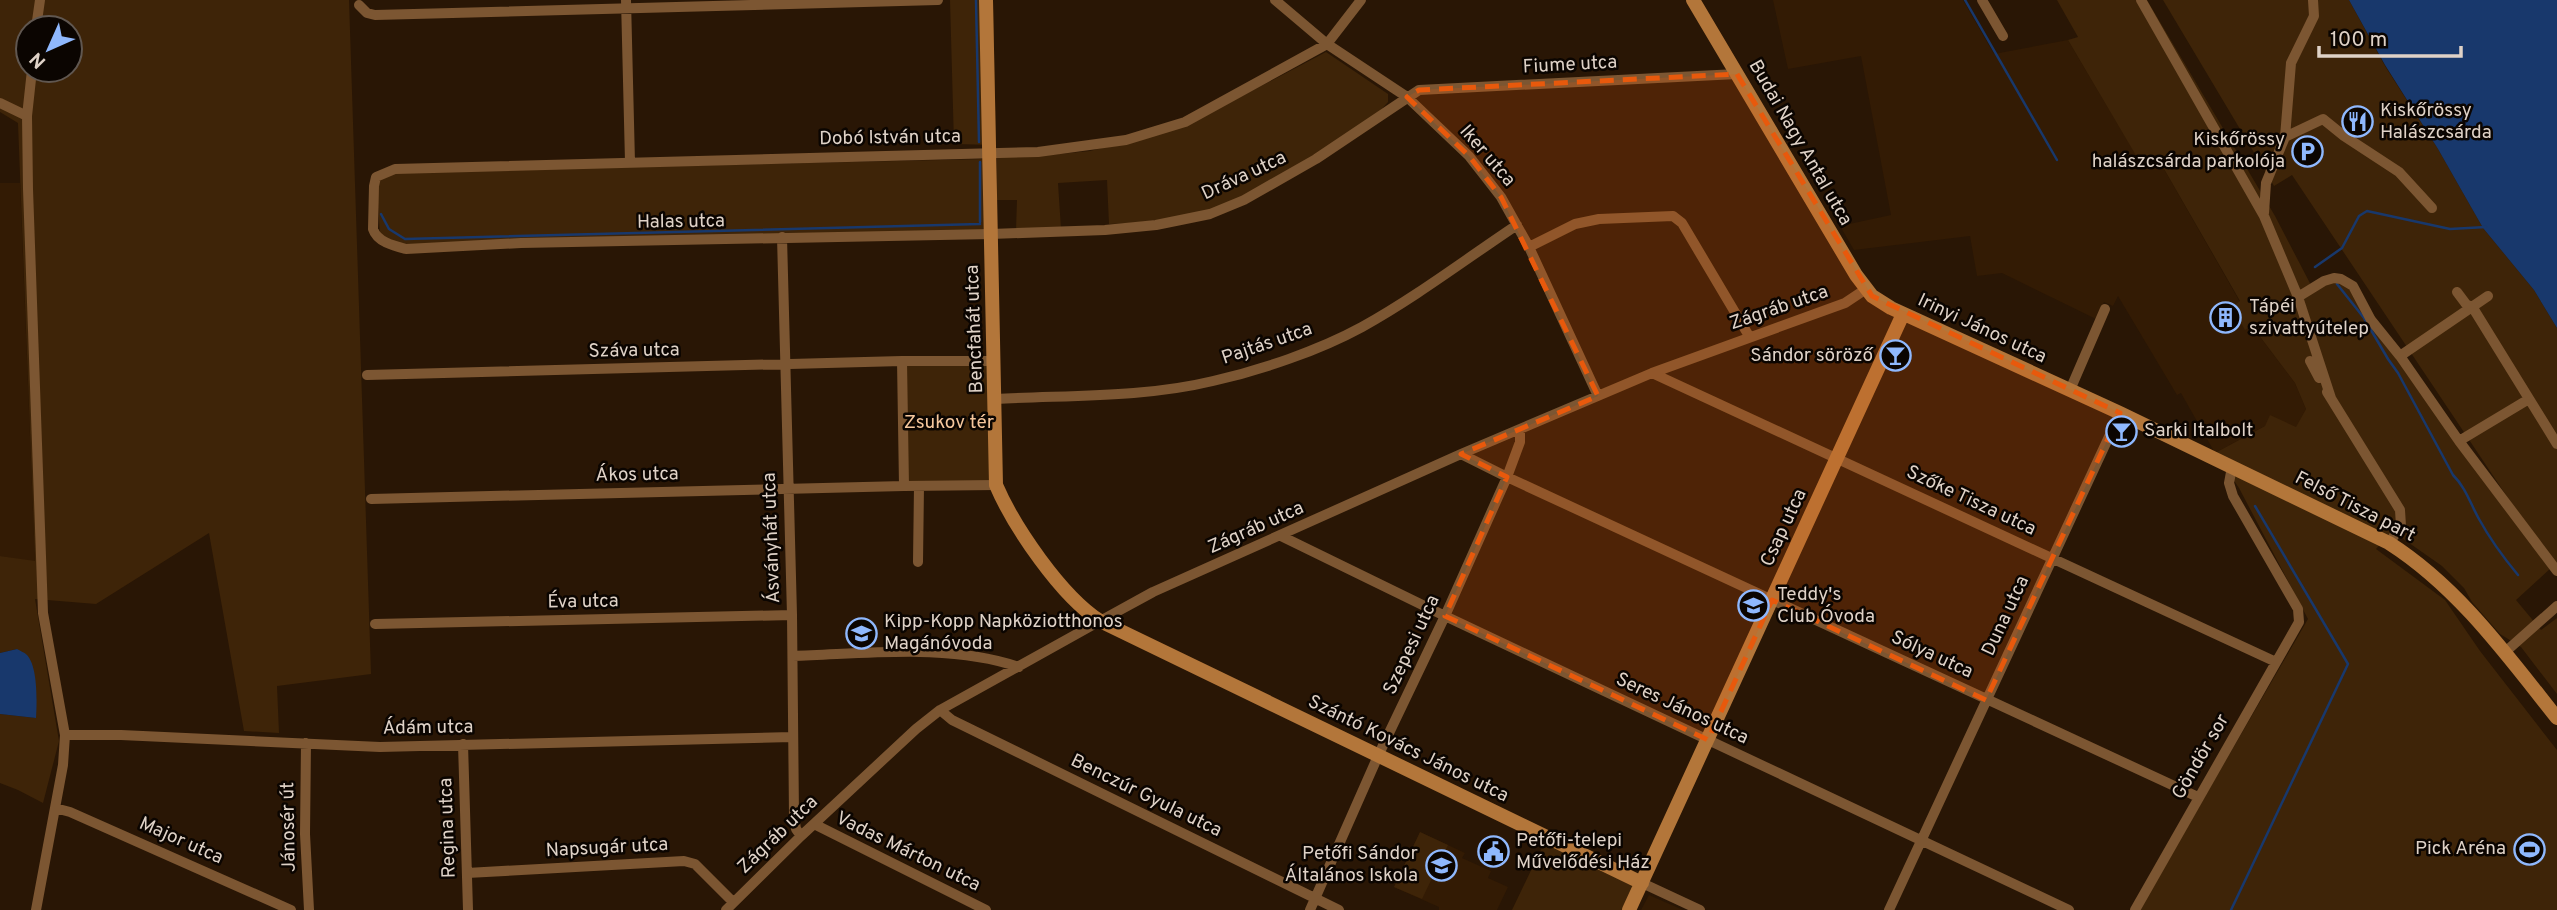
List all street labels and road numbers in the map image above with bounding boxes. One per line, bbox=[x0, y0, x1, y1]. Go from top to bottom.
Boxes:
street label: Fiume utca bbox=[1522, 51, 1618, 79]
street label: Budai Nagy Antal utca bbox=[1743, 56, 1857, 230]
street label: Iker utca bbox=[1454, 120, 1520, 192]
street label: Dobó István utca bbox=[819, 125, 961, 151]
street label: Dráva utca bbox=[1198, 146, 1290, 206]
street label: Halas utca bbox=[637, 209, 725, 235]
street label: Bencfahát utca bbox=[961, 264, 989, 394]
street label: Zágráb utca bbox=[1727, 280, 1831, 336]
street label: Irinyi János utca bbox=[1914, 289, 2050, 369]
street label: Pajtás utca bbox=[1218, 317, 1316, 371]
street label: Száva utca bbox=[588, 338, 680, 364]
street label: Szőke Tisza utca bbox=[1902, 460, 2040, 542]
street label: Ákos utca bbox=[595, 461, 679, 488]
street label: Felső Tisza part bbox=[2291, 466, 2419, 548]
street label: Ásványhát utca bbox=[757, 472, 786, 604]
street label: Csap utca bbox=[1756, 485, 1812, 571]
street label: Zágráb utca bbox=[1204, 496, 1308, 560]
street label: Duna utca bbox=[1977, 572, 2035, 660]
street label: Éva utca bbox=[547, 588, 619, 615]
street label: Szepesi utca bbox=[1378, 591, 1446, 699]
street label: Sólya utca bbox=[1887, 626, 1977, 684]
street label: Seres János utca bbox=[1612, 668, 1752, 750]
street label: Szántó Kovács János utca bbox=[1304, 690, 1512, 808]
street label: Göndör sor bbox=[2167, 709, 2235, 804]
street label: Ádám utca bbox=[382, 714, 474, 741]
street label: Benczúr Gyula utca bbox=[1066, 749, 1226, 843]
street label: Regina utca bbox=[434, 777, 462, 879]
street label: Jánosér út bbox=[276, 782, 302, 872]
street label: Zágráb utca bbox=[733, 791, 823, 879]
street label: Vadas Márton utca bbox=[832, 807, 984, 897]
street label: Major utca bbox=[135, 812, 227, 870]
street label: Napsugár utca bbox=[545, 833, 669, 863]

